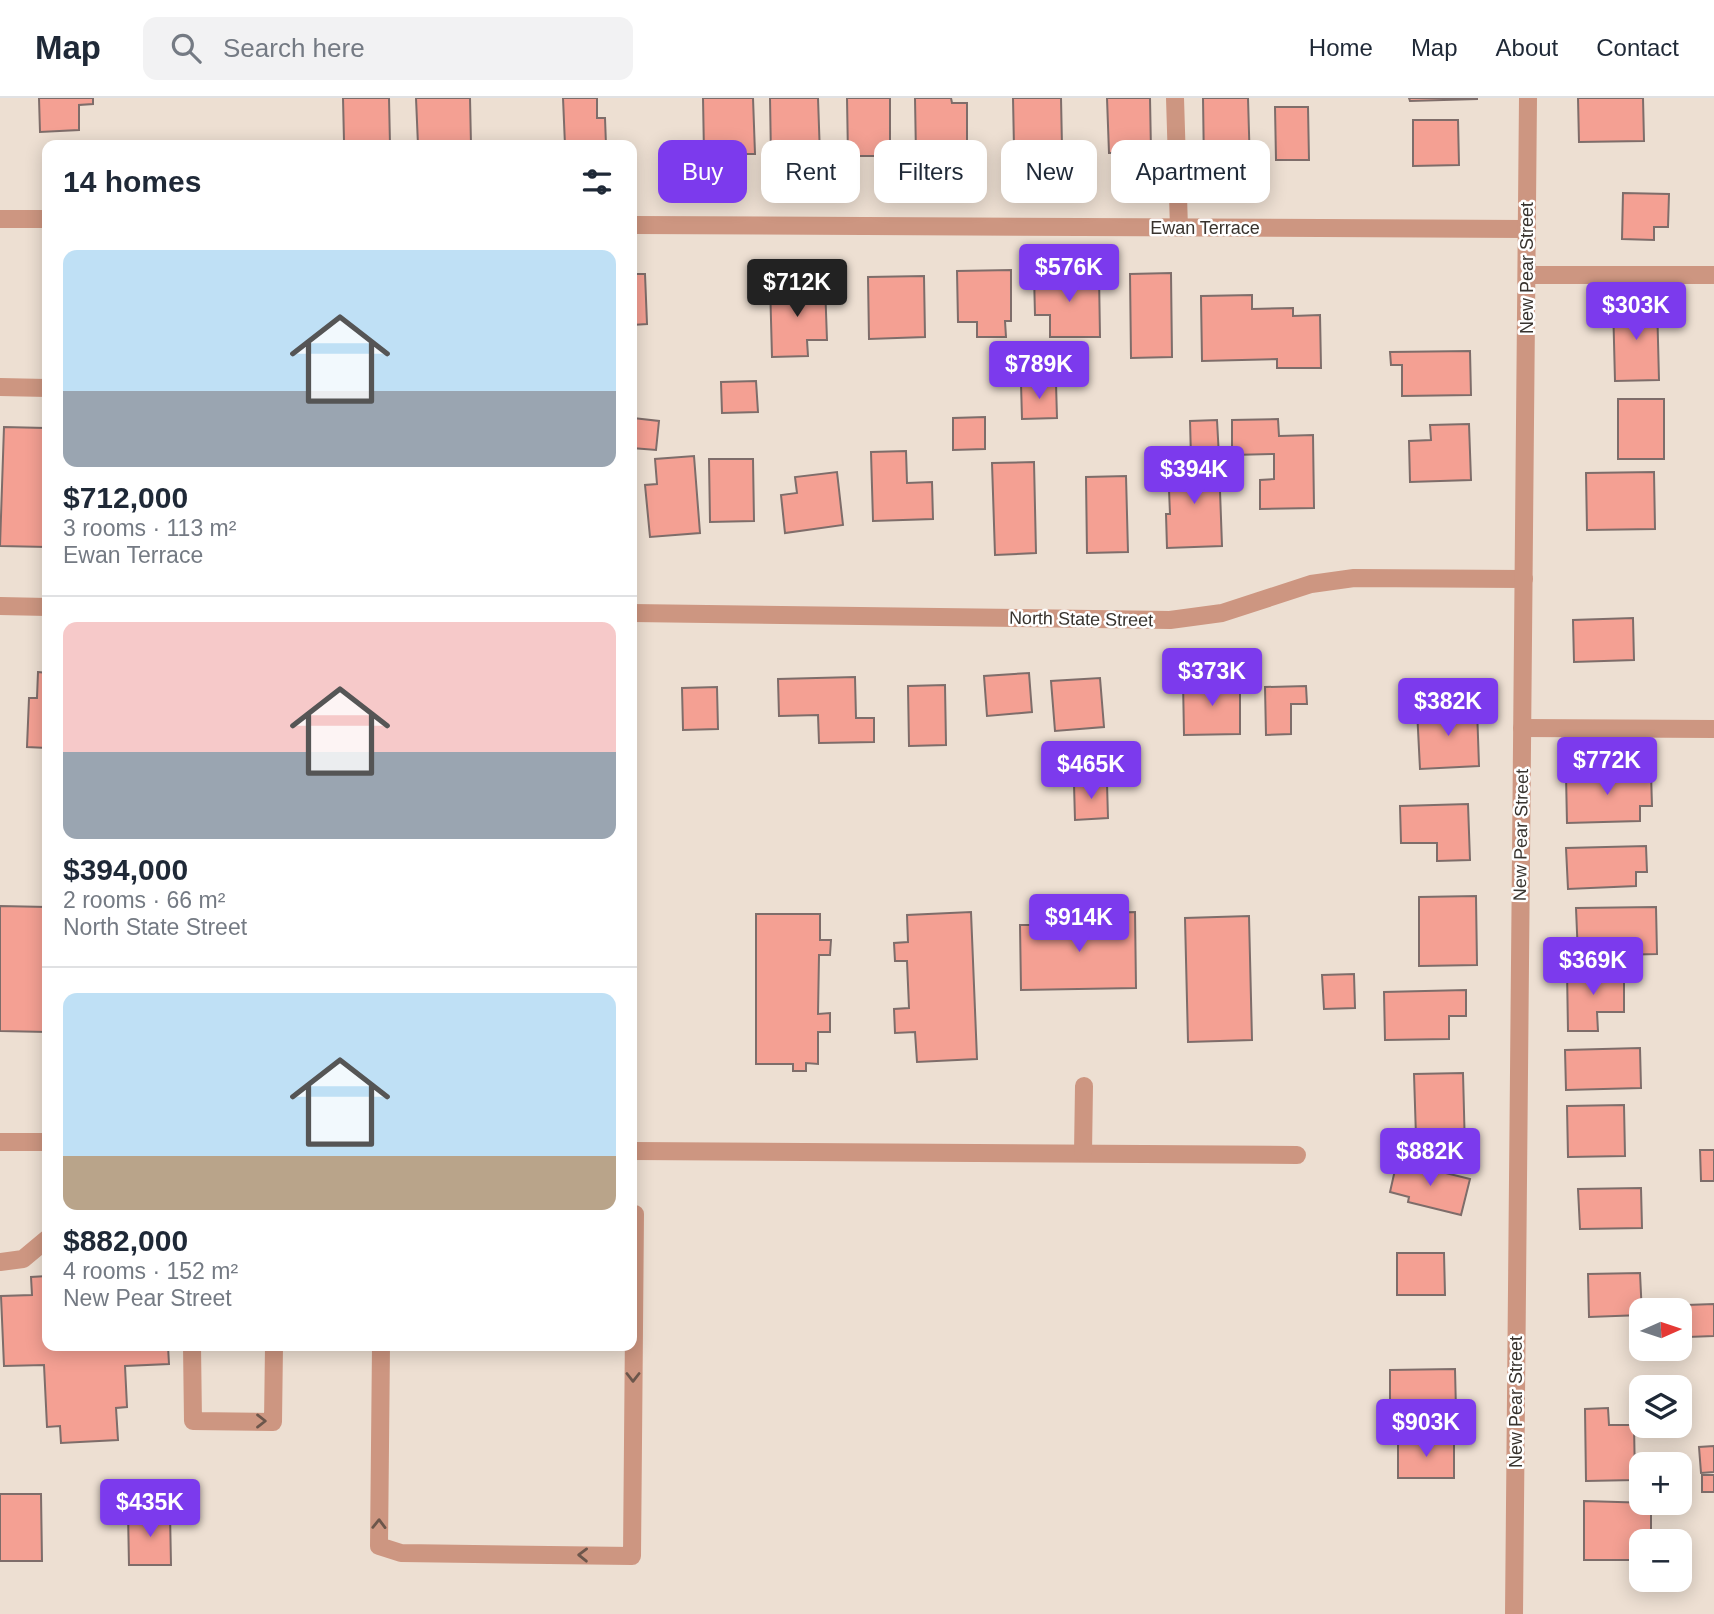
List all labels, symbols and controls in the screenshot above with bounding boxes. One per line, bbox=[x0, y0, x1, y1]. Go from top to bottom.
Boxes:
search box bbox=[143, 17, 633, 80]
text: Map bbox=[35, 29, 101, 66]
icon: search bbox=[167, 29, 205, 67]
text: Search here bbox=[223, 33, 365, 63]
text: Home bbox=[1309, 34, 1373, 61]
text: Map bbox=[1411, 34, 1458, 61]
text: About bbox=[1496, 34, 1558, 61]
text: Contact bbox=[1596, 34, 1679, 61]
chip: Buy bbox=[658, 140, 747, 203]
chip: Rent bbox=[761, 140, 860, 203]
chip: Filters bbox=[874, 140, 987, 203]
chip: New bbox=[1001, 140, 1097, 203]
chip: Apartment bbox=[1111, 140, 1270, 203]
icon: filters bbox=[578, 163, 616, 201]
text: 14 homes bbox=[63, 165, 201, 198]
street label: New Pear Street bbox=[1517, 202, 1537, 334]
street label: Ewan Terrace bbox=[1150, 218, 1260, 238]
pin: $576K bbox=[1020, 244, 1118, 304]
text: $576K bbox=[1035, 254, 1103, 280]
pin: $712K bbox=[748, 260, 846, 319]
text: $712K bbox=[763, 269, 831, 295]
pin: $303K bbox=[1587, 282, 1685, 342]
text: $303K bbox=[1602, 292, 1670, 318]
icon: home bbox=[277, 296, 403, 422]
pin: $789K bbox=[990, 342, 1088, 401]
text: $789K bbox=[1005, 351, 1073, 377]
pin: $394K bbox=[1145, 446, 1243, 506]
text: $394K bbox=[1160, 456, 1228, 482]
text: $712,000 bbox=[63, 481, 188, 514]
text: 3 rooms · 113 m² bbox=[63, 515, 236, 541]
text: Ewan Terrace bbox=[63, 542, 203, 568]
street label: North State Street bbox=[1009, 608, 1153, 630]
pin: $373K bbox=[1163, 648, 1261, 708]
text: $373K bbox=[1178, 658, 1246, 684]
icon: home bbox=[277, 668, 403, 794]
pin: $382K bbox=[1399, 678, 1497, 738]
text: $382K bbox=[1414, 688, 1482, 714]
pin: $772K bbox=[1558, 738, 1656, 797]
pin: $465K bbox=[1042, 742, 1140, 801]
text: $772K bbox=[1573, 747, 1641, 773]
text: $465K bbox=[1057, 751, 1125, 777]
street label: New Pear Street bbox=[1510, 769, 1532, 901]
text: $394,000 bbox=[63, 853, 188, 886]
text: 2 rooms · 66 m² bbox=[63, 887, 225, 913]
pin: $914K bbox=[1030, 894, 1128, 954]
text: $914K bbox=[1045, 904, 1113, 930]
text: North State Street bbox=[63, 914, 247, 940]
pin: $369K bbox=[1544, 937, 1642, 997]
text: $369K bbox=[1559, 947, 1627, 973]
icon: home bbox=[277, 1039, 403, 1165]
pin: $882K bbox=[1381, 1128, 1479, 1188]
text: $882K bbox=[1396, 1138, 1464, 1164]
text: $882,000 bbox=[63, 1224, 188, 1257]
text: 4 rooms · 152 m² bbox=[63, 1258, 238, 1284]
text: New Pear Street bbox=[63, 1285, 232, 1311]
north arrow bbox=[1629, 1298, 1692, 1362]
map controls bbox=[1629, 1298, 1692, 1592]
street label: New Pear Street bbox=[1506, 1336, 1526, 1468]
one-way arrow bbox=[625, 1372, 641, 1383]
button: layers bbox=[1629, 1375, 1692, 1438]
pin: $903K bbox=[1377, 1400, 1475, 1459]
text: $903K bbox=[1392, 1409, 1460, 1435]
one-way arrow bbox=[256, 1413, 267, 1429]
button: + bbox=[1629, 1452, 1692, 1515]
pin: $435K bbox=[101, 1480, 199, 1539]
text: $435K bbox=[116, 1489, 184, 1515]
one-way arrow bbox=[371, 1518, 387, 1529]
button: − bbox=[1629, 1529, 1692, 1592]
one-way arrow bbox=[577, 1547, 588, 1563]

